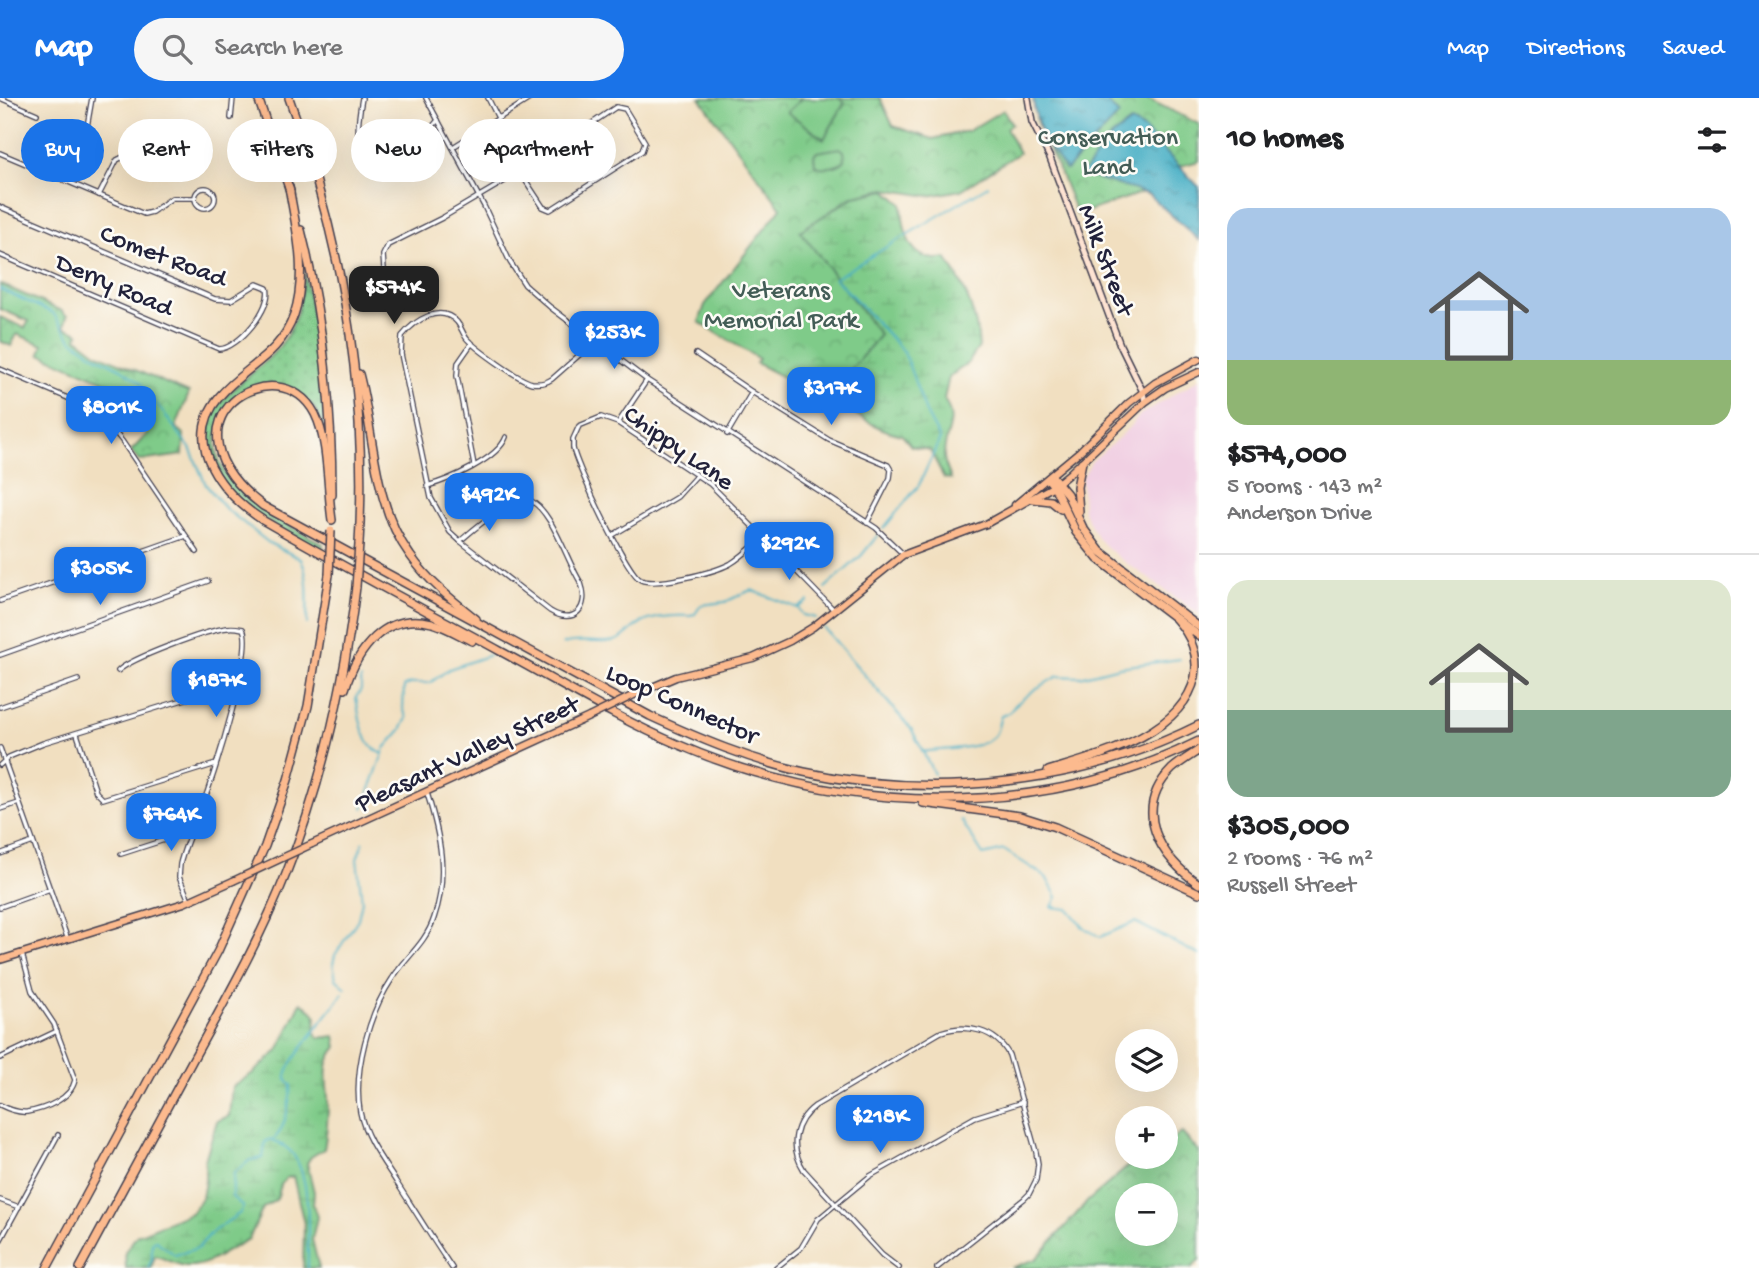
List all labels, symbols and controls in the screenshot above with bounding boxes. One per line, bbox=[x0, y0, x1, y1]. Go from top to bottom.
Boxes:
search box bbox=[134, 18, 624, 81]
text: Map bbox=[35, 30, 92, 68]
icon: search bbox=[158, 30, 196, 68]
text: Search here bbox=[214, 34, 343, 65]
text: Map bbox=[1447, 35, 1489, 64]
text: Directions bbox=[1527, 35, 1625, 64]
text: Saved bbox=[1663, 35, 1724, 64]
chip: Buy bbox=[21, 119, 104, 182]
chip: Rent bbox=[118, 119, 213, 182]
chip: Filters bbox=[227, 119, 337, 182]
chip: New bbox=[351, 119, 445, 182]
chip: Apartment bbox=[459, 119, 616, 182]
icon: filters bbox=[1693, 121, 1731, 159]
text: 10 homes bbox=[1227, 123, 1343, 158]
park label: Conservation Land bbox=[1038, 124, 1179, 185]
street label: Milk Street bbox=[1068, 201, 1140, 323]
street label: Comet Road bbox=[95, 220, 232, 297]
street label: Derry Road bbox=[48, 248, 178, 326]
icon: home bbox=[1416, 253, 1542, 379]
pin: $574K bbox=[345, 266, 443, 326]
text: $574K bbox=[365, 275, 423, 302]
park label: Veterans Memorial Park bbox=[704, 277, 860, 338]
pin: $253K bbox=[565, 312, 663, 371]
text: $253K bbox=[585, 320, 643, 347]
pin: $317K bbox=[782, 368, 880, 427]
text: $317K bbox=[803, 376, 859, 403]
pin: $801K bbox=[62, 386, 160, 446]
text: $801K bbox=[82, 395, 140, 422]
street label: Chippy Lane bbox=[616, 400, 739, 499]
text: $574,000 bbox=[1227, 439, 1347, 474]
pin: $492K bbox=[440, 474, 538, 533]
text: 5 rooms · 143 m² bbox=[1227, 474, 1382, 501]
text: $492K bbox=[461, 482, 517, 509]
text: Anderson Drive bbox=[1227, 501, 1372, 528]
pin: $292K bbox=[740, 522, 838, 582]
text: $292K bbox=[760, 531, 818, 558]
pin: $305K bbox=[51, 547, 149, 607]
text: $305K bbox=[70, 556, 130, 583]
icon: home bbox=[1416, 625, 1542, 751]
street label: Loop Connector bbox=[600, 659, 765, 755]
pin: $187K bbox=[167, 660, 265, 719]
text: $187K bbox=[188, 668, 244, 695]
street label: Pleasant Valley Street bbox=[350, 690, 587, 822]
pin: $764K bbox=[122, 794, 220, 853]
text: $764K bbox=[142, 802, 200, 829]
text: $305,000 bbox=[1227, 811, 1349, 846]
text: 2 rooms · 76 m² bbox=[1227, 846, 1373, 873]
text: Russell Street bbox=[1227, 873, 1356, 900]
map controls bbox=[1115, 1029, 1178, 1246]
button: layers bbox=[1115, 1029, 1178, 1092]
pin: $218K bbox=[831, 1096, 929, 1155]
text: $218K bbox=[852, 1104, 908, 1131]
button: + bbox=[1115, 1106, 1178, 1169]
button: − bbox=[1115, 1183, 1178, 1246]

